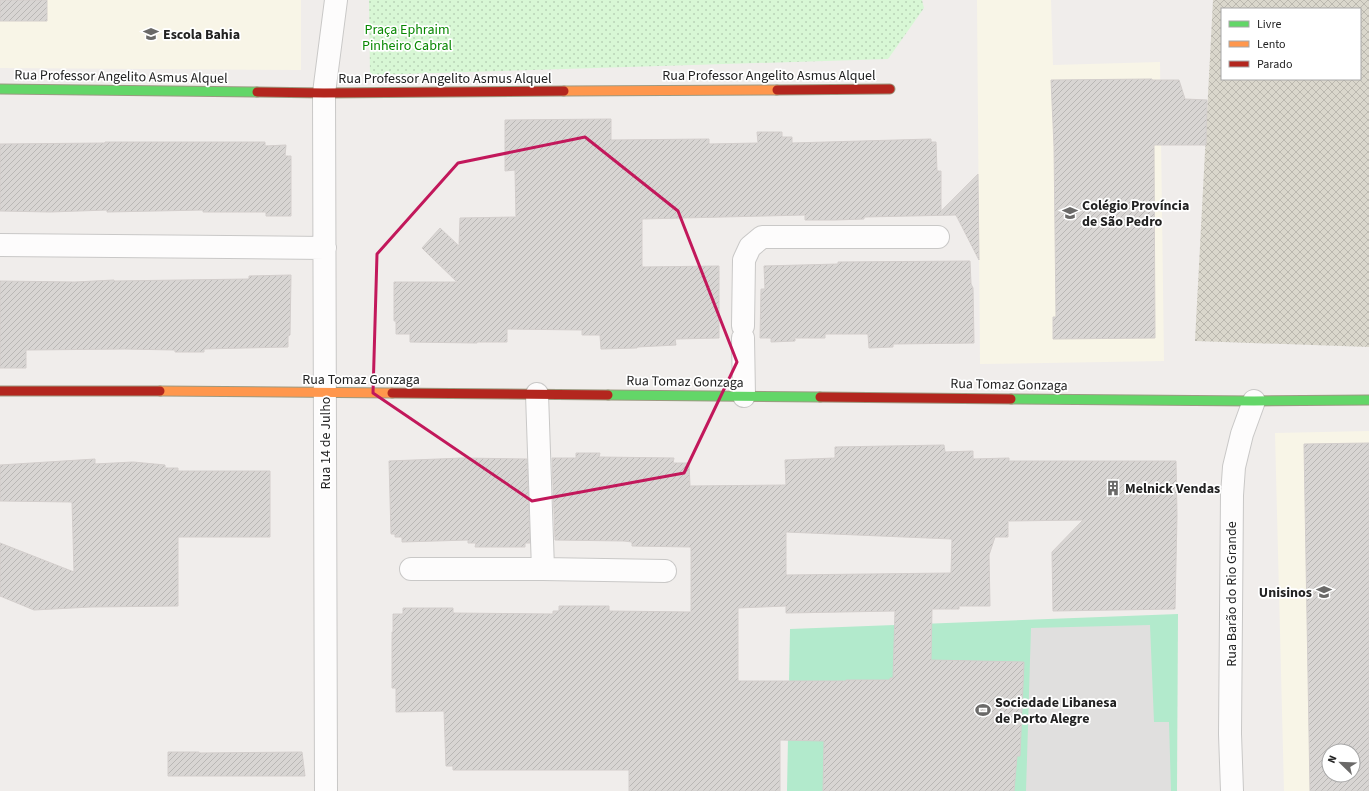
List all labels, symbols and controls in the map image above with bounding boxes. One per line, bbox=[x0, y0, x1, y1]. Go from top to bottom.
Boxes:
legend bbox=[1221, 8, 1361, 80]
text: Livre bbox=[1257, 16, 1281, 33]
park label: Praça Ephraim Pinheiro Cabral bbox=[362, 20, 452, 56]
school or university icon: Escola Bahia bbox=[142, 25, 160, 43]
place label: Escola Bahia bbox=[163, 25, 240, 45]
text: Lento bbox=[1257, 36, 1286, 53]
text: Parado bbox=[1257, 56, 1292, 73]
street label: Rua Professor Angelito Asmus Alquel bbox=[14, 65, 228, 89]
street label: Rua Professor Angelito Asmus Alquel bbox=[662, 66, 876, 86]
street label: Rua Professor Angelito Asmus Alquel bbox=[338, 69, 552, 89]
place label: Colégio Província de São Pedro bbox=[1082, 196, 1189, 232]
school or university icon: Colégio Província de São Pedro bbox=[1061, 204, 1079, 222]
street label: Rua Tomaz Gonzaga bbox=[302, 370, 420, 390]
street label: Rua Tomaz Gonzaga bbox=[626, 371, 744, 393]
street label: Rua Tomaz Gonzaga bbox=[950, 374, 1068, 396]
street label: Rua 14 de Julho bbox=[316, 397, 336, 489]
building icon: Melnick Vendas bbox=[1104, 479, 1122, 497]
place label: Melnick Vendas bbox=[1125, 479, 1220, 499]
street label: Rua Barão do Rio Grande bbox=[1222, 521, 1242, 667]
place label: Unisinos bbox=[1259, 583, 1312, 603]
school or university icon: Unisinos bbox=[1315, 583, 1333, 601]
place label: Sociedade Libanesa de Porto Alegre bbox=[995, 693, 1117, 729]
sports icon: Sociedade Libanesa de Porto Alegre bbox=[974, 701, 992, 719]
north arrow bbox=[1321, 743, 1361, 783]
text: N bbox=[1324, 753, 1341, 766]

